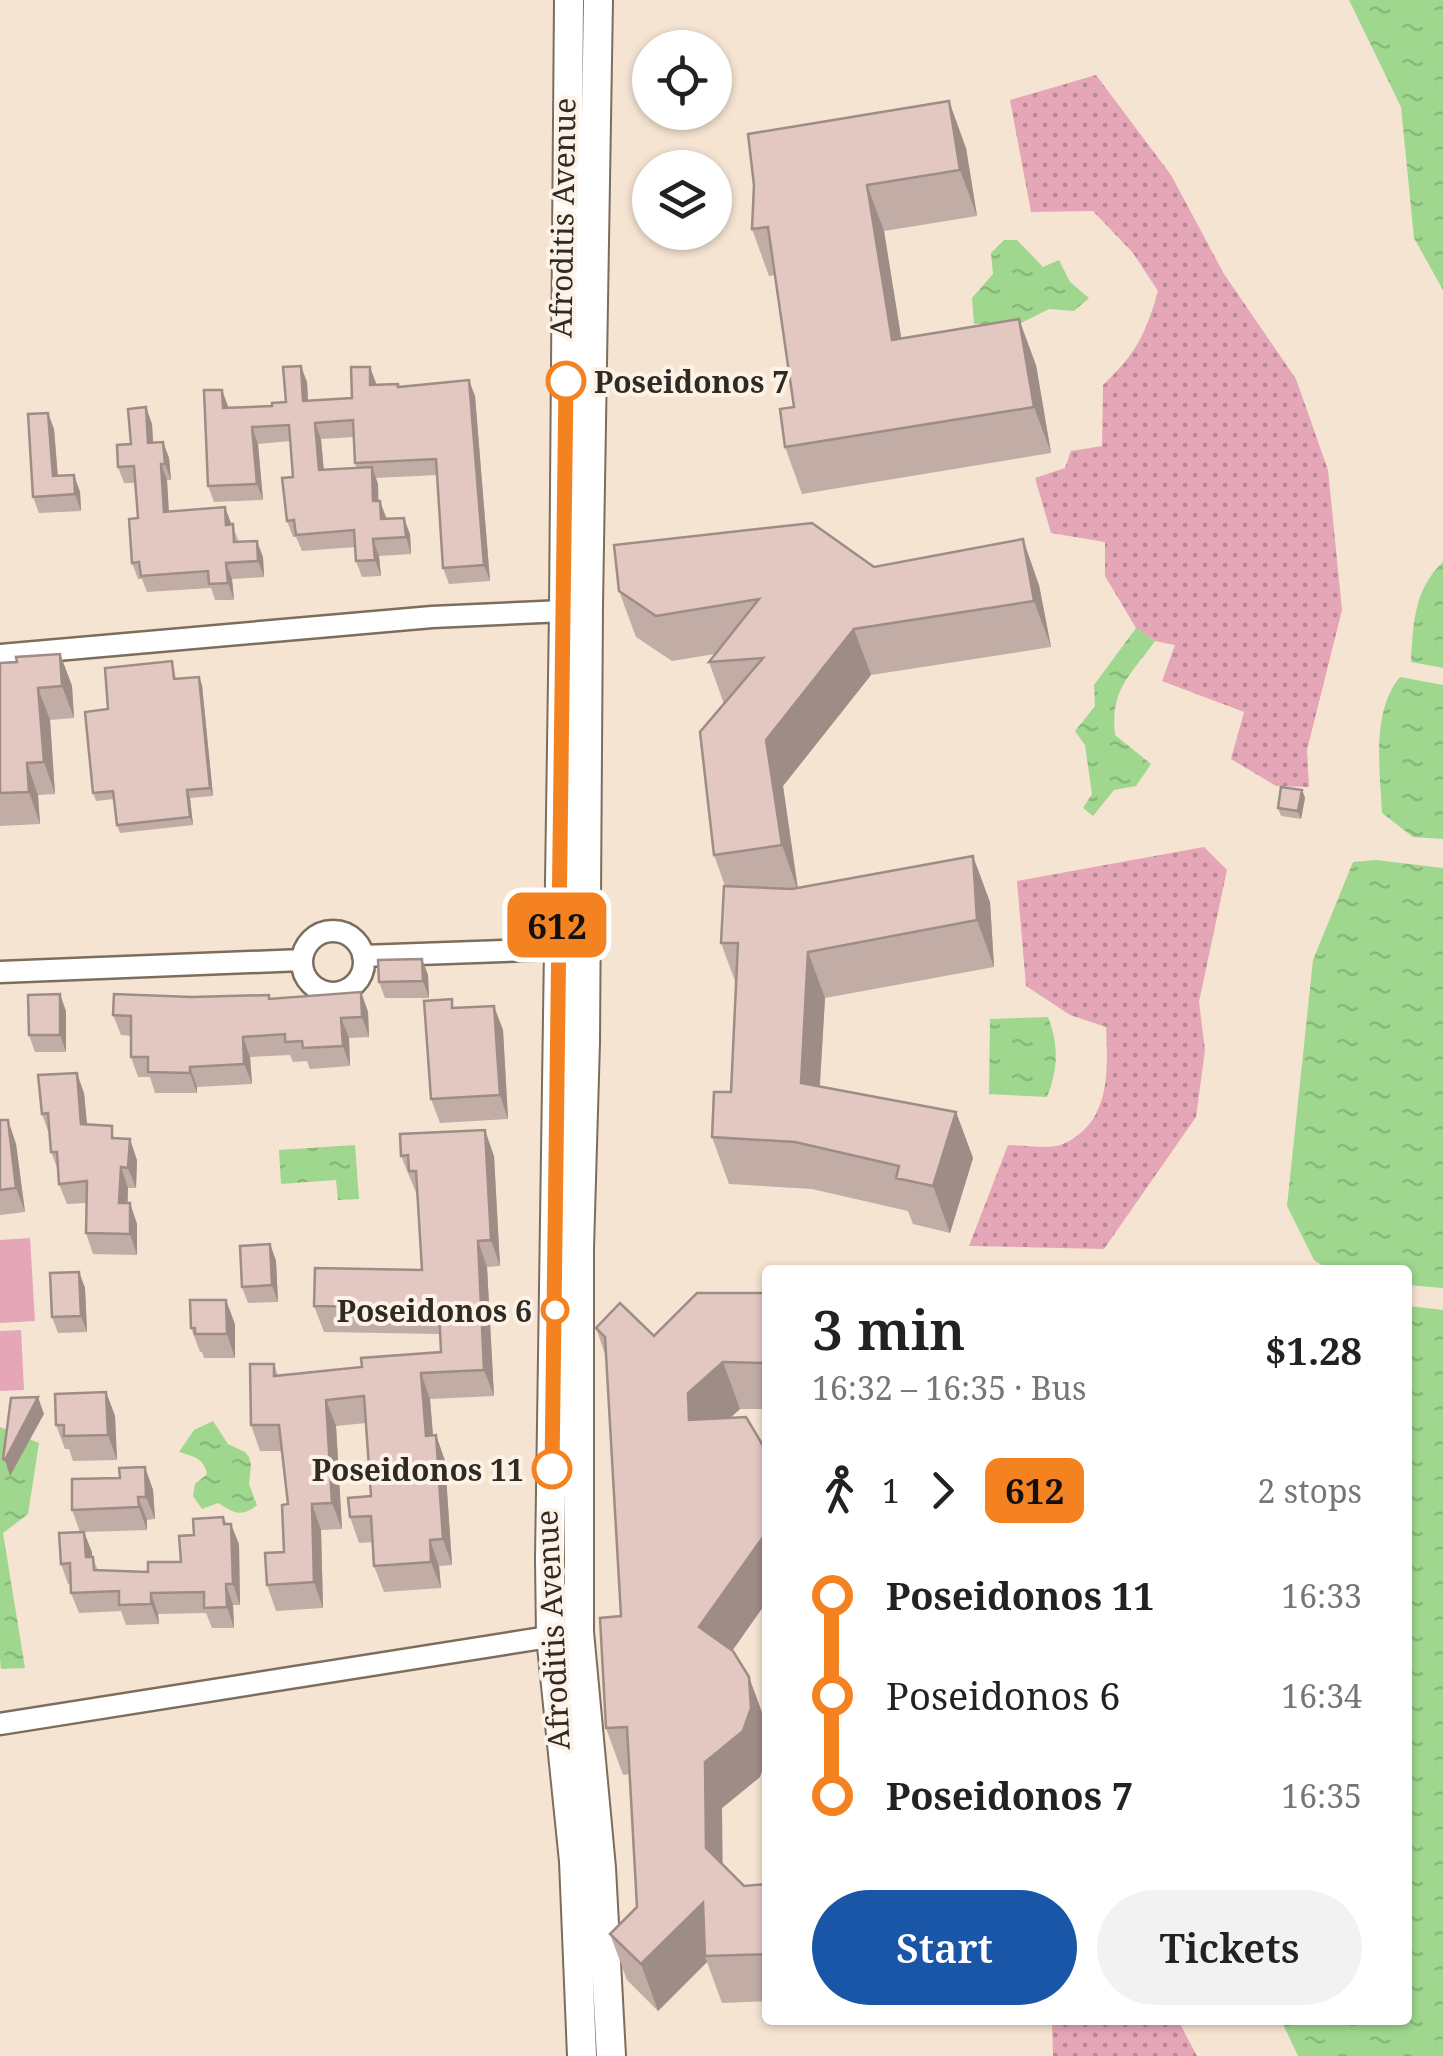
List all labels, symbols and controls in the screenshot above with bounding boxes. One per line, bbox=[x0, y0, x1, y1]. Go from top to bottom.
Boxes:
map controls bbox=[632, 30, 732, 250]
button: locate bbox=[632, 30, 732, 130]
street label: Afroditis Avenue bbox=[539, 97, 585, 339]
button: layers bbox=[632, 150, 732, 250]
place label: Poseidonos 7 bbox=[594, 361, 789, 402]
marker: Poseidonos 7 bbox=[547, 362, 585, 400]
line badge: 612 bbox=[500, 892, 614, 958]
text: 612 bbox=[527, 902, 587, 949]
place label: Poseidonos 6 bbox=[337, 1290, 532, 1331]
text: 3 min bbox=[812, 1291, 966, 1366]
marker: Poseidonos 6 bbox=[542, 1297, 568, 1323]
text: $1.28 bbox=[1265, 1324, 1362, 1376]
text: 16:32 – 16:35 · Bus bbox=[812, 1366, 1086, 1409]
place label: Poseidonos 11 bbox=[312, 1449, 524, 1490]
marker: Poseidonos 11 bbox=[533, 1450, 571, 1488]
icon: walk bbox=[812, 1463, 867, 1518]
icon: forward bbox=[915, 1463, 970, 1518]
text: 612 bbox=[1005, 1467, 1064, 1514]
text: 1 bbox=[882, 1469, 900, 1512]
text: 2 stops bbox=[1258, 1469, 1362, 1512]
street label: Afroditis Avenue bbox=[525, 1509, 579, 1751]
text: Poseidonos 11 bbox=[886, 1569, 1155, 1621]
text: 16:33 bbox=[1281, 1574, 1362, 1617]
text: Poseidonos 6 bbox=[886, 1669, 1120, 1721]
text: 16:34 bbox=[1281, 1674, 1362, 1717]
text: Poseidonos 7 bbox=[886, 1769, 1133, 1821]
text: 16:35 bbox=[1281, 1774, 1362, 1817]
button: Start bbox=[812, 1890, 1077, 2005]
button: Tickets bbox=[1097, 1890, 1362, 2005]

